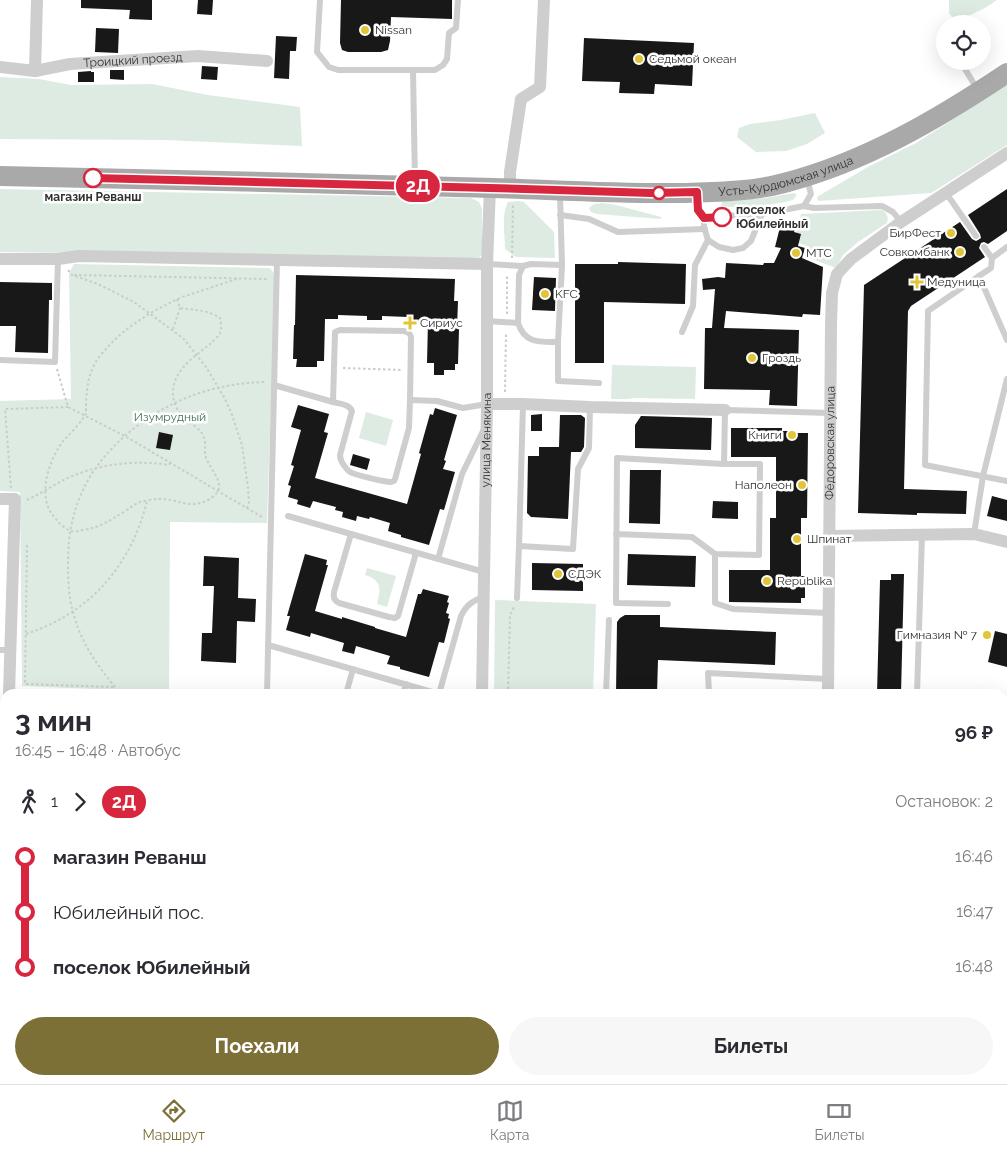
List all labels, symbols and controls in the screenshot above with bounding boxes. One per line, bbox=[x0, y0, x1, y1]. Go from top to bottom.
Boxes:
map controls bbox=[936, 15, 991, 70]
button: locate bbox=[936, 15, 991, 70]
place label: Nissan bbox=[375, 23, 412, 37]
marker: Nissan bbox=[359, 24, 371, 36]
street label: Троицкий проезд bbox=[83, 50, 183, 70]
place label: Седьмой океан bbox=[649, 52, 736, 66]
marker: Седьмой океан bbox=[633, 53, 645, 65]
street label: Усть-Курдюмская улица bbox=[718, 153, 855, 199]
marker: магазин Реванш bbox=[83, 168, 103, 188]
line badge: 2Д bbox=[396, 170, 440, 202]
text: 2Д bbox=[406, 175, 430, 196]
unlabelled marker bbox=[652, 186, 666, 200]
place label: магазин Реванш bbox=[45, 190, 141, 204]
place label: поселок Юбилейный bbox=[736, 203, 808, 231]
marker: поселок Юбилейный bbox=[712, 207, 732, 227]
place label: БирФест bbox=[890, 226, 941, 240]
marker: БирФест bbox=[945, 227, 957, 239]
place label: Совкомбанк bbox=[880, 245, 950, 259]
place label: МТС bbox=[806, 246, 832, 260]
marker: Совкомбанк bbox=[954, 246, 966, 258]
marker: МТС bbox=[790, 247, 802, 259]
place label: Медуница bbox=[927, 275, 986, 289]
marker: Медуница bbox=[911, 276, 923, 288]
place label: KFC bbox=[555, 287, 578, 301]
marker: KFC bbox=[539, 288, 551, 300]
place label: Сириус bbox=[420, 316, 463, 330]
marker: Сириус bbox=[404, 317, 416, 329]
place label: Гроздь bbox=[762, 351, 801, 365]
marker: Гроздь bbox=[746, 352, 758, 364]
street label: Фёдоровская улица bbox=[823, 386, 838, 500]
street label: улица Менякина bbox=[479, 393, 494, 487]
park label: Изумрудный bbox=[134, 410, 206, 424]
place label: Книги bbox=[748, 428, 782, 442]
marker: Книги bbox=[786, 429, 798, 441]
place label: Наполеон bbox=[735, 478, 792, 492]
marker: Наполеон bbox=[796, 479, 808, 491]
place label: Шпинат bbox=[807, 532, 852, 546]
marker: Шпинат bbox=[791, 533, 803, 545]
place label: СДЭК bbox=[568, 567, 602, 581]
marker: СДЭК bbox=[552, 568, 564, 580]
place label: Republika bbox=[777, 574, 832, 588]
marker: Republika bbox=[761, 575, 773, 587]
place label: Гимназия № 7 bbox=[897, 628, 978, 642]
marker: Гимназия № 7 bbox=[981, 629, 993, 641]
text: 3 мин bbox=[15, 705, 92, 738]
text: 96 ₽ bbox=[955, 721, 993, 743]
text: 16:45 – 16:48 · Автобус bbox=[15, 741, 181, 760]
icon: walk bbox=[15, 788, 43, 816]
icon: forward bbox=[66, 788, 94, 816]
text: 2Д bbox=[112, 791, 136, 812]
text: 1 bbox=[51, 792, 58, 811]
text: Остановок: 2 bbox=[895, 792, 993, 811]
text: магазин Реванш bbox=[53, 846, 206, 868]
text: 16:46 bbox=[955, 847, 993, 866]
text: Юбилейный пос. bbox=[53, 901, 204, 923]
text: 16:47 bbox=[956, 902, 993, 921]
text: поселок Юбилейный bbox=[53, 956, 250, 978]
text: 16:48 bbox=[955, 957, 993, 976]
button: Поехали bbox=[15, 1017, 499, 1075]
button: Билеты bbox=[509, 1017, 993, 1075]
tab: Маршрут bbox=[143, 1097, 205, 1143]
tab: Карта bbox=[490, 1097, 529, 1143]
tab: Билеты bbox=[815, 1097, 864, 1143]

